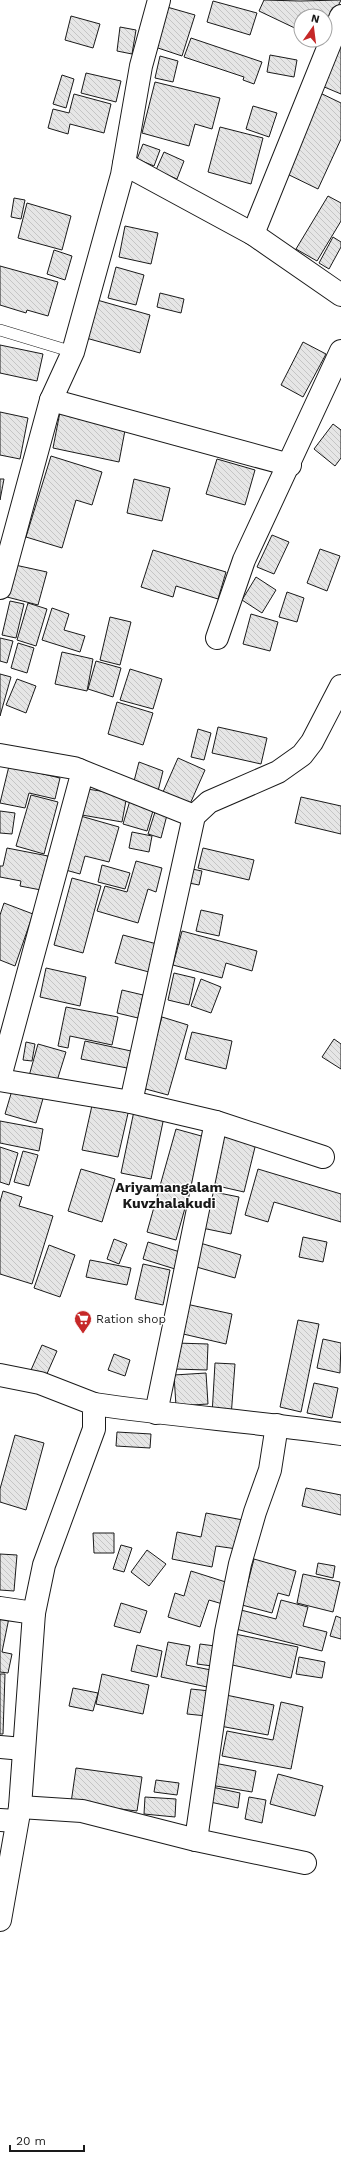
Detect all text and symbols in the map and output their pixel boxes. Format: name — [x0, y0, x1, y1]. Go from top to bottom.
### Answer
north arrow — [293, 8, 333, 48]
text: N — [310, 11, 321, 26]
district label: Ariyamangalam Kuvzhalakudi — [115, 1179, 223, 1211]
supermarket icon: Ration shop — [73, 1309, 93, 1334]
place label: Ration shop — [96, 1312, 166, 1326]
scale bar — [10, 2127, 84, 2153]
text: 20 m — [16, 2134, 46, 2148]

